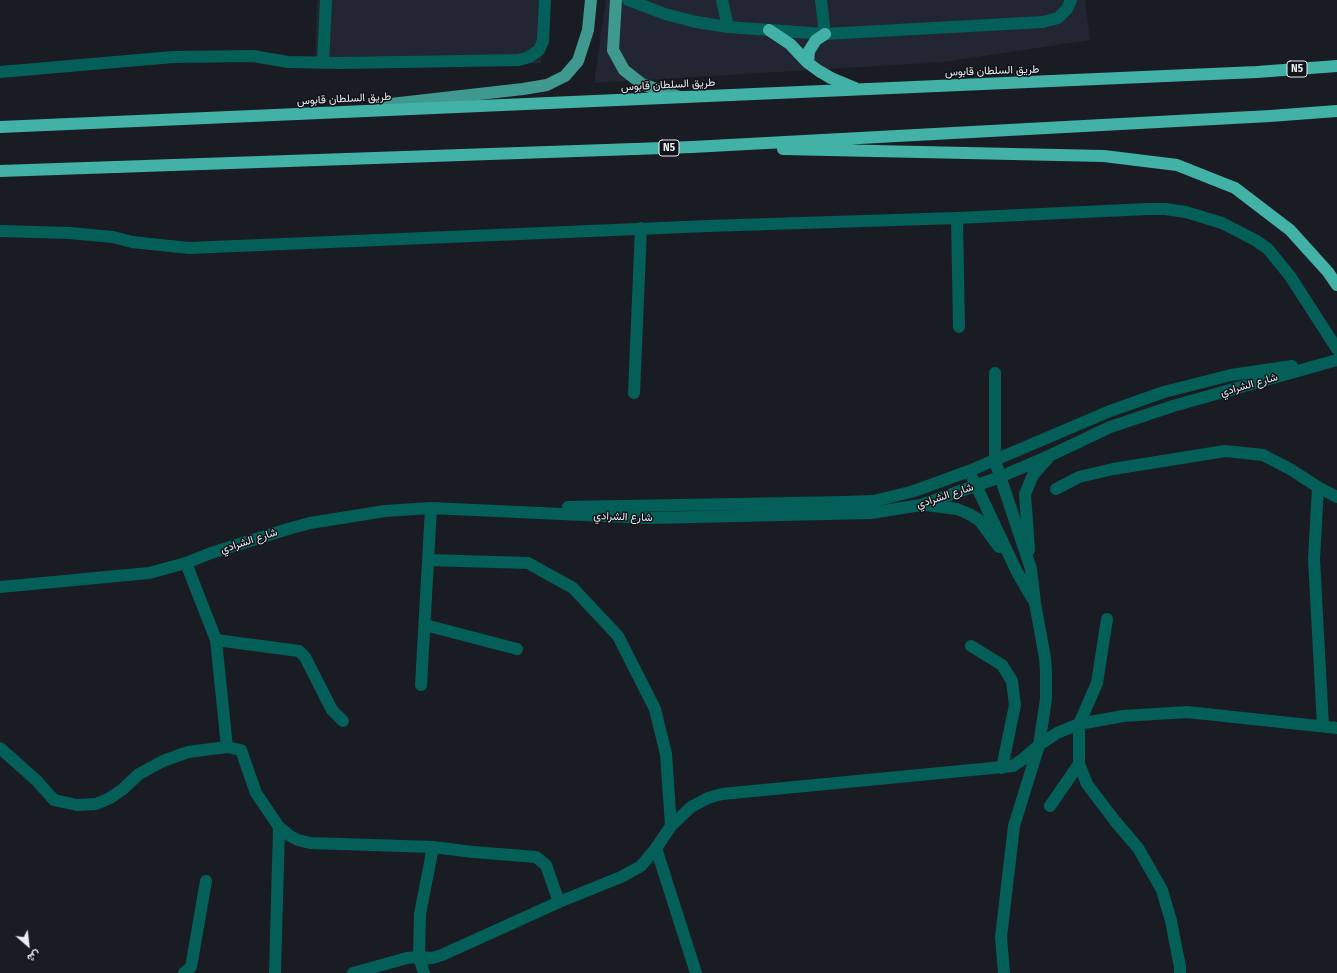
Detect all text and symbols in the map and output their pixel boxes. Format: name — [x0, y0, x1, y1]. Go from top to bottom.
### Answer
road number: N5 — [1287, 61, 1307, 77]
street label: طريق السلطان قابوس — [945, 63, 1039, 79]
street label: طريق السلطان قابوس — [620, 76, 716, 94]
street label: طريق السلطان قابوس — [296, 90, 392, 108]
road number: N5 — [659, 140, 679, 156]
street label: شارع الشرادي — [1219, 371, 1279, 399]
street label: شارع الشرادي — [915, 481, 975, 511]
street label: شارع الشرادي — [593, 509, 653, 525]
street label: شارع الشرادي — [219, 526, 279, 556]
north arrow — [8, 925, 48, 965]
text: ش — [25, 947, 43, 965]

